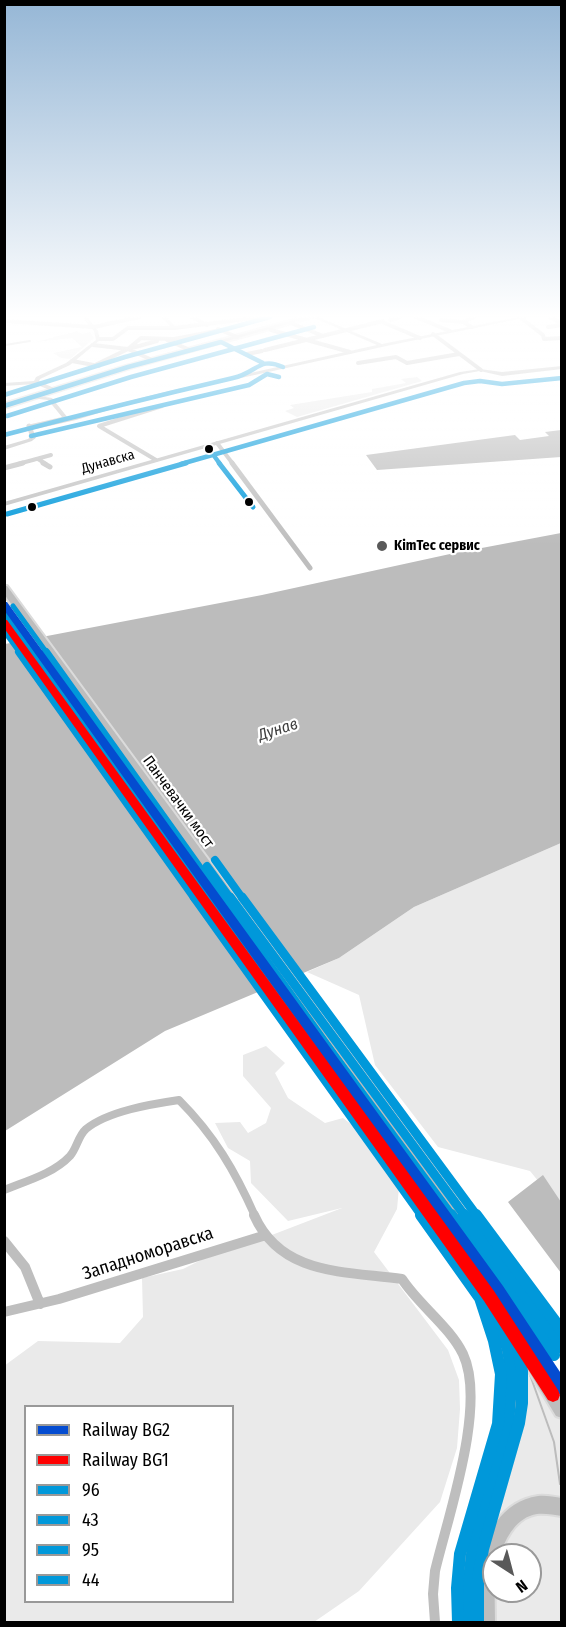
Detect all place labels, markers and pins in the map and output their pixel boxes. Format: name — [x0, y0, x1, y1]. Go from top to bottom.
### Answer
unlabelled marker — [203, 443, 215, 455]
unlabelled marker — [243, 496, 255, 508]
unlabelled marker — [26, 501, 38, 513]
place label: KimTec сервис — [394, 538, 480, 554]
marker: KimTec сервис — [375, 539, 389, 553]

